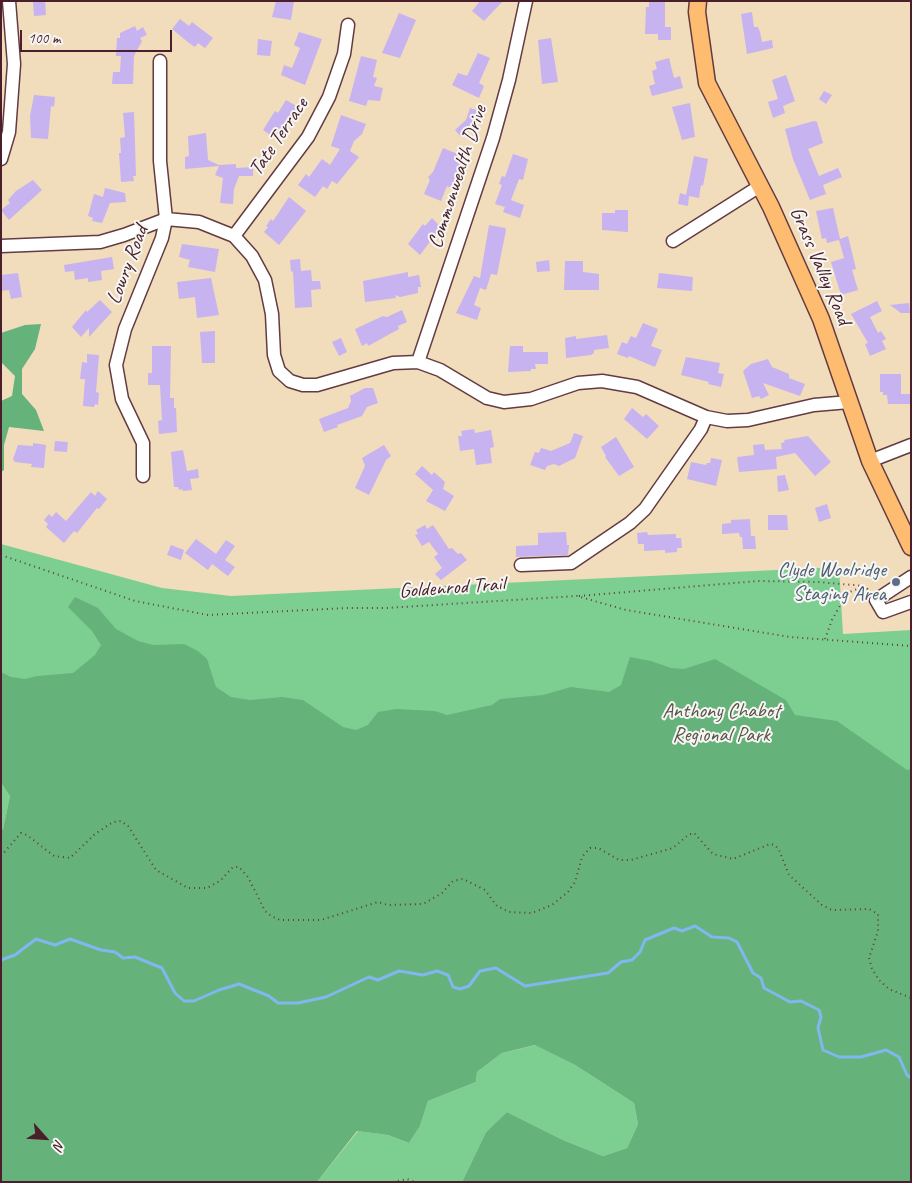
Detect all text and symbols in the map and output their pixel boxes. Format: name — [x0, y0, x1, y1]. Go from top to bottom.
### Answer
scale bar — [22, 20, 175, 52]
text: 100 m — [28, 29, 60, 48]
street label: Tate Terrace — [244, 93, 314, 181]
street label: Commonwealth Drive — [423, 102, 493, 252]
street label: Grass Valley Road — [784, 203, 856, 329]
street label: Lowry Road — [102, 222, 154, 308]
place label: Clyde Woolridge Staging Area — [778, 557, 886, 607]
street label: Goldenrod Trail — [398, 572, 506, 604]
marker: Clyde Woolridge Staging Area — [890, 576, 902, 588]
park label: Anthony Chabot Regional Park — [662, 698, 780, 748]
north arrow — [20, 1113, 70, 1163]
text: N — [49, 1137, 68, 1152]

